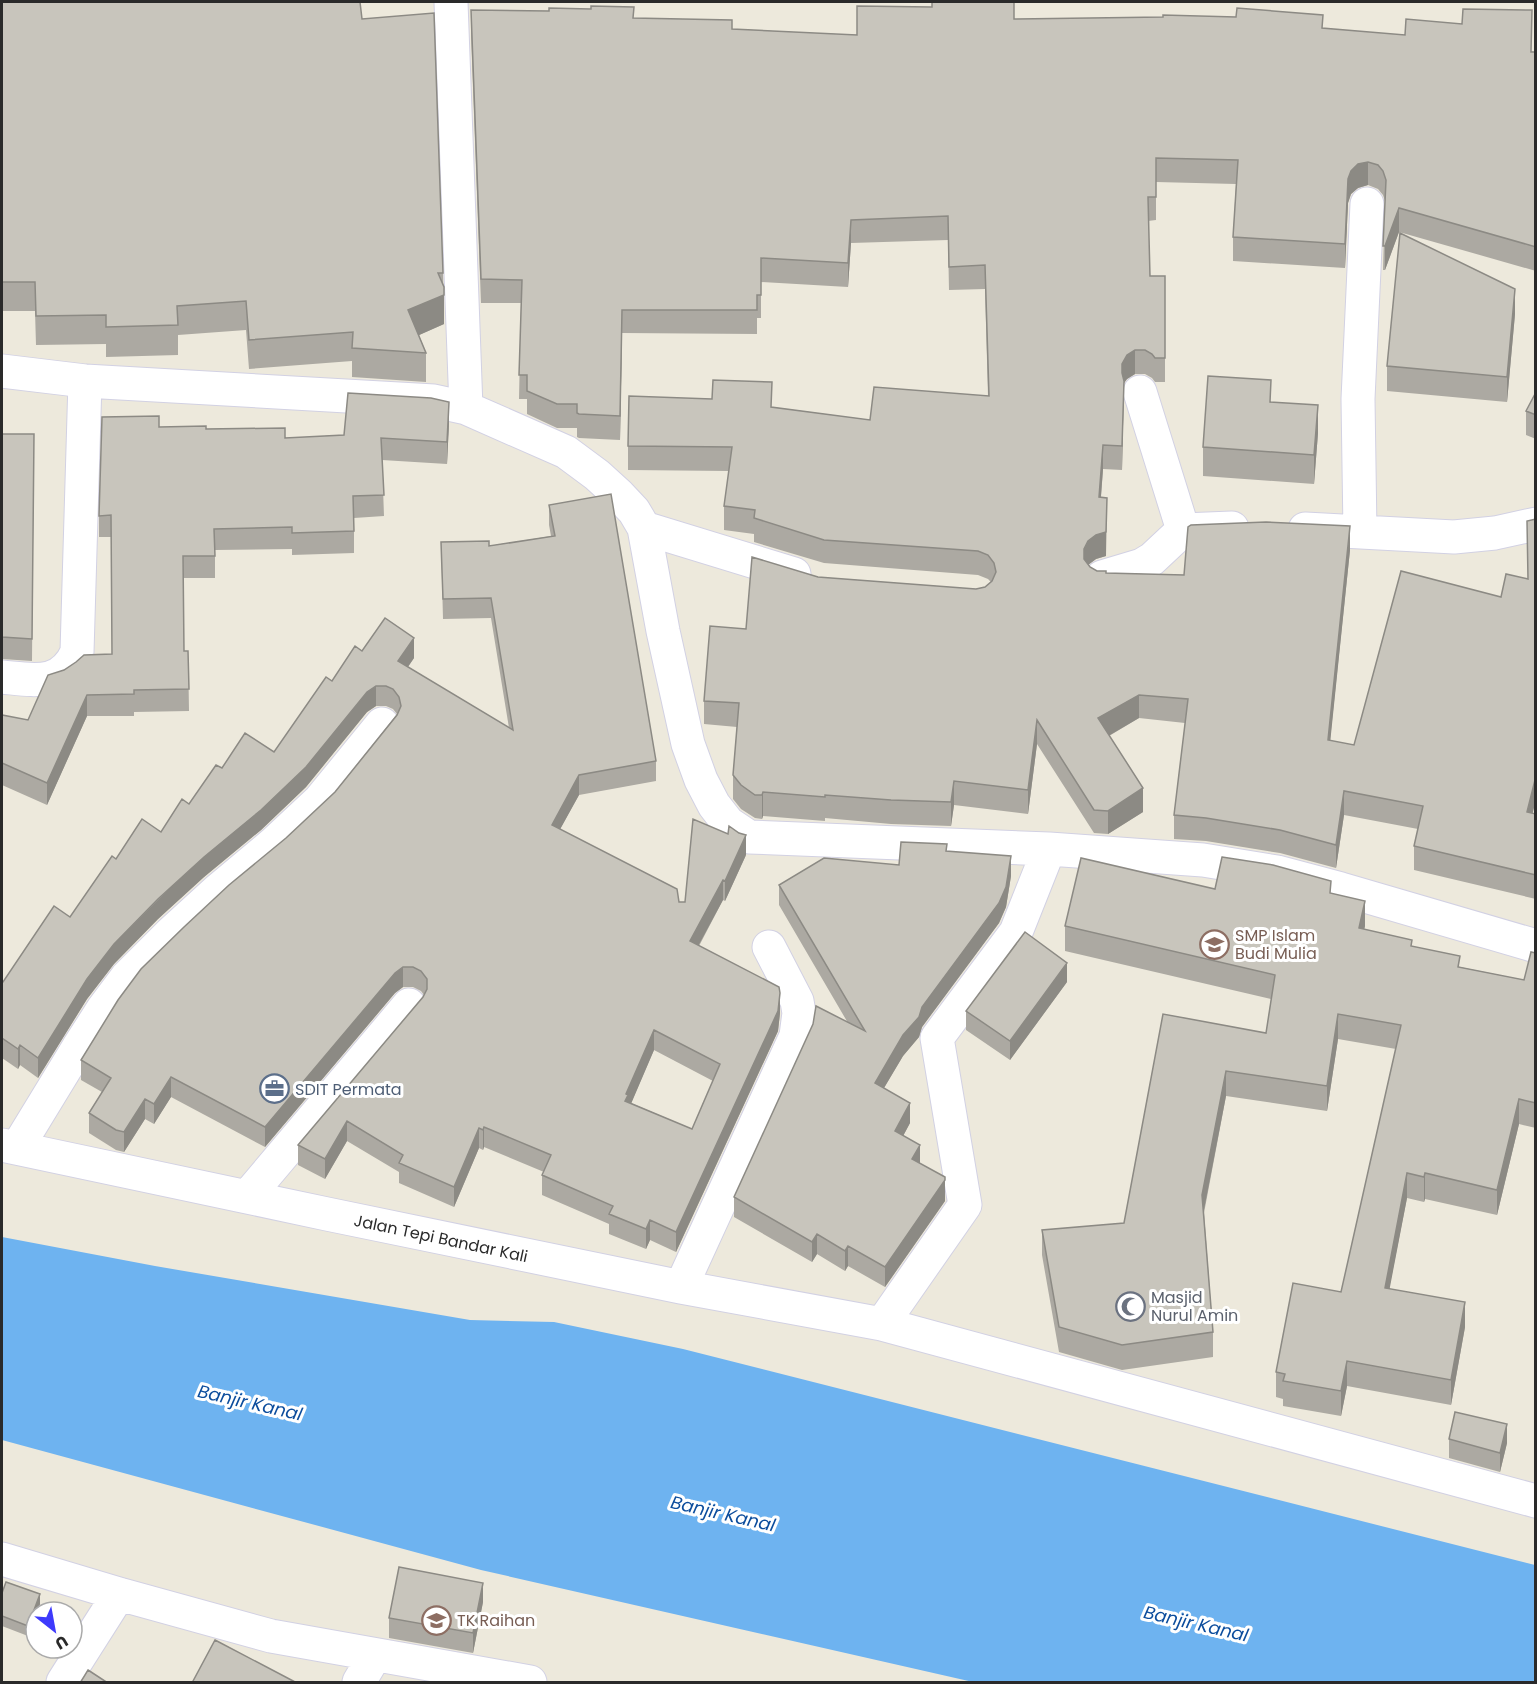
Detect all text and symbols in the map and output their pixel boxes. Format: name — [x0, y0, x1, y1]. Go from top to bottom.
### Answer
place label: SMP Islam Budi Mulia — [1235, 924, 1317, 965]
school or university icon: SMP Islam Budi Mulia — [1198, 928, 1230, 960]
office icon: SDIT Permata — [258, 1073, 290, 1105]
place label: SDIT Permata — [295, 1078, 402, 1101]
street label: Jalan Tepi Bandar Kali — [352, 1209, 530, 1268]
place label: Masjid Nurul Amin — [1151, 1286, 1238, 1327]
mosque icon: Masjid Nurul Amin — [1114, 1290, 1146, 1322]
water label: Banjir Kanal — [195, 1378, 305, 1427]
water label: Banjir Kanal — [668, 1489, 778, 1538]
water label: Banjir Kanal — [1141, 1599, 1251, 1648]
north arrow — [24, 1600, 84, 1660]
school or university icon: TK Raihan — [420, 1604, 452, 1636]
place label: TK Raihan — [457, 1609, 535, 1632]
text: U — [51, 1630, 72, 1655]

